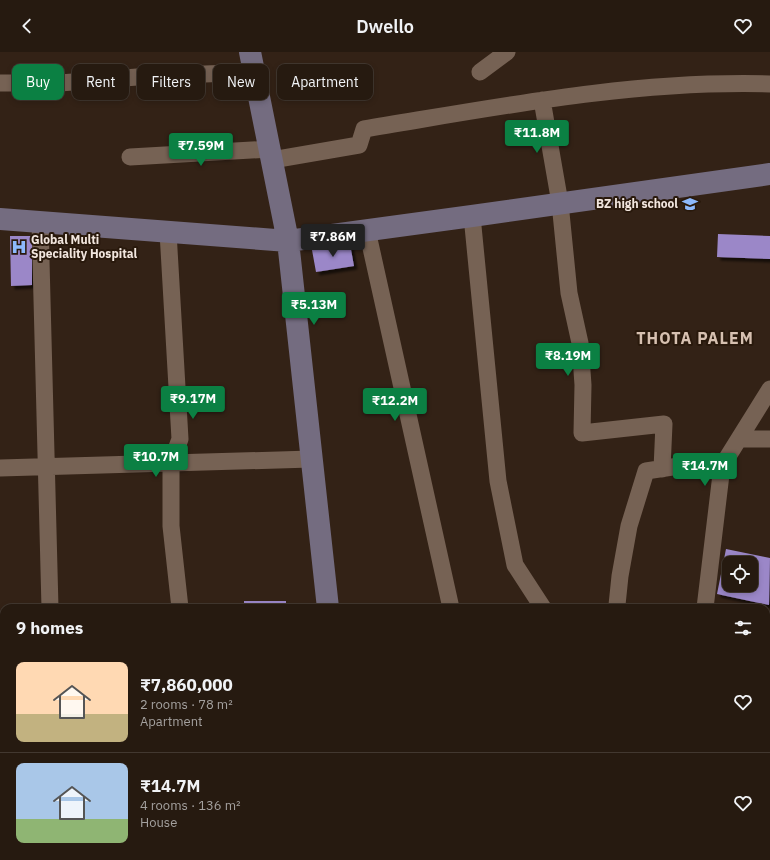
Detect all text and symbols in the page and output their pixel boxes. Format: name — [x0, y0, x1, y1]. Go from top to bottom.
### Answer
icon: back — [16, 15, 38, 37]
text: Dwello — [356, 15, 414, 38]
icon: heart — [732, 15, 754, 37]
chip: Buy — [12, 64, 64, 100]
chip: Rent — [72, 64, 129, 100]
chip: Filters — [137, 64, 205, 100]
chip: New — [213, 64, 269, 100]
chip: Apartment — [277, 64, 373, 100]
pin: ₹11.8M — [504, 120, 570, 154]
text: ₹11.8M — [514, 124, 560, 141]
pin: ₹7.59M — [168, 133, 234, 167]
text: ₹7.59M — [178, 137, 224, 154]
school or university icon: BZ high school — [681, 195, 699, 213]
place label: BZ high school — [596, 196, 678, 211]
pin: ₹7.86M — [300, 224, 366, 258]
text: ₹7.86M — [310, 228, 356, 245]
place label: Global Multi Speciality Hospital — [31, 232, 138, 261]
hospital icon: Global Multi Speciality Hospital — [10, 238, 28, 256]
pin: ₹5.13M — [281, 292, 347, 326]
text: ₹5.13M — [291, 296, 337, 313]
district label: THOTA PALEM — [636, 328, 754, 348]
pin: ₹8.19M — [535, 343, 601, 377]
text: ₹8.19M — [545, 347, 591, 364]
pin: ₹9.17M — [160, 386, 226, 420]
pin: ₹12.2M — [362, 388, 428, 422]
text: ₹9.17M — [170, 390, 216, 407]
text: ₹12.2M — [372, 392, 418, 409]
pin: ₹10.7M — [123, 444, 189, 478]
text: ₹10.7M — [133, 448, 179, 465]
pin: ₹14.7M — [672, 453, 738, 487]
text: ₹14.7M — [682, 457, 728, 474]
map controls — [722, 556, 758, 592]
button: locate — [722, 556, 758, 592]
text: 9 homes — [16, 617, 83, 639]
icon: filters — [732, 617, 754, 639]
text: ₹7,860,000 — [140, 674, 233, 696]
icon: home — [48, 678, 96, 726]
icon: heart — [732, 691, 754, 713]
text: 2 rooms · 78 m² — [140, 696, 233, 713]
text: Apartment — [140, 713, 203, 730]
text: ₹14.7M — [140, 775, 201, 797]
icon: home — [48, 779, 96, 827]
icon: heart — [732, 792, 754, 814]
text: 4 rooms · 136 m² — [140, 797, 241, 814]
text: House — [140, 814, 177, 831]

